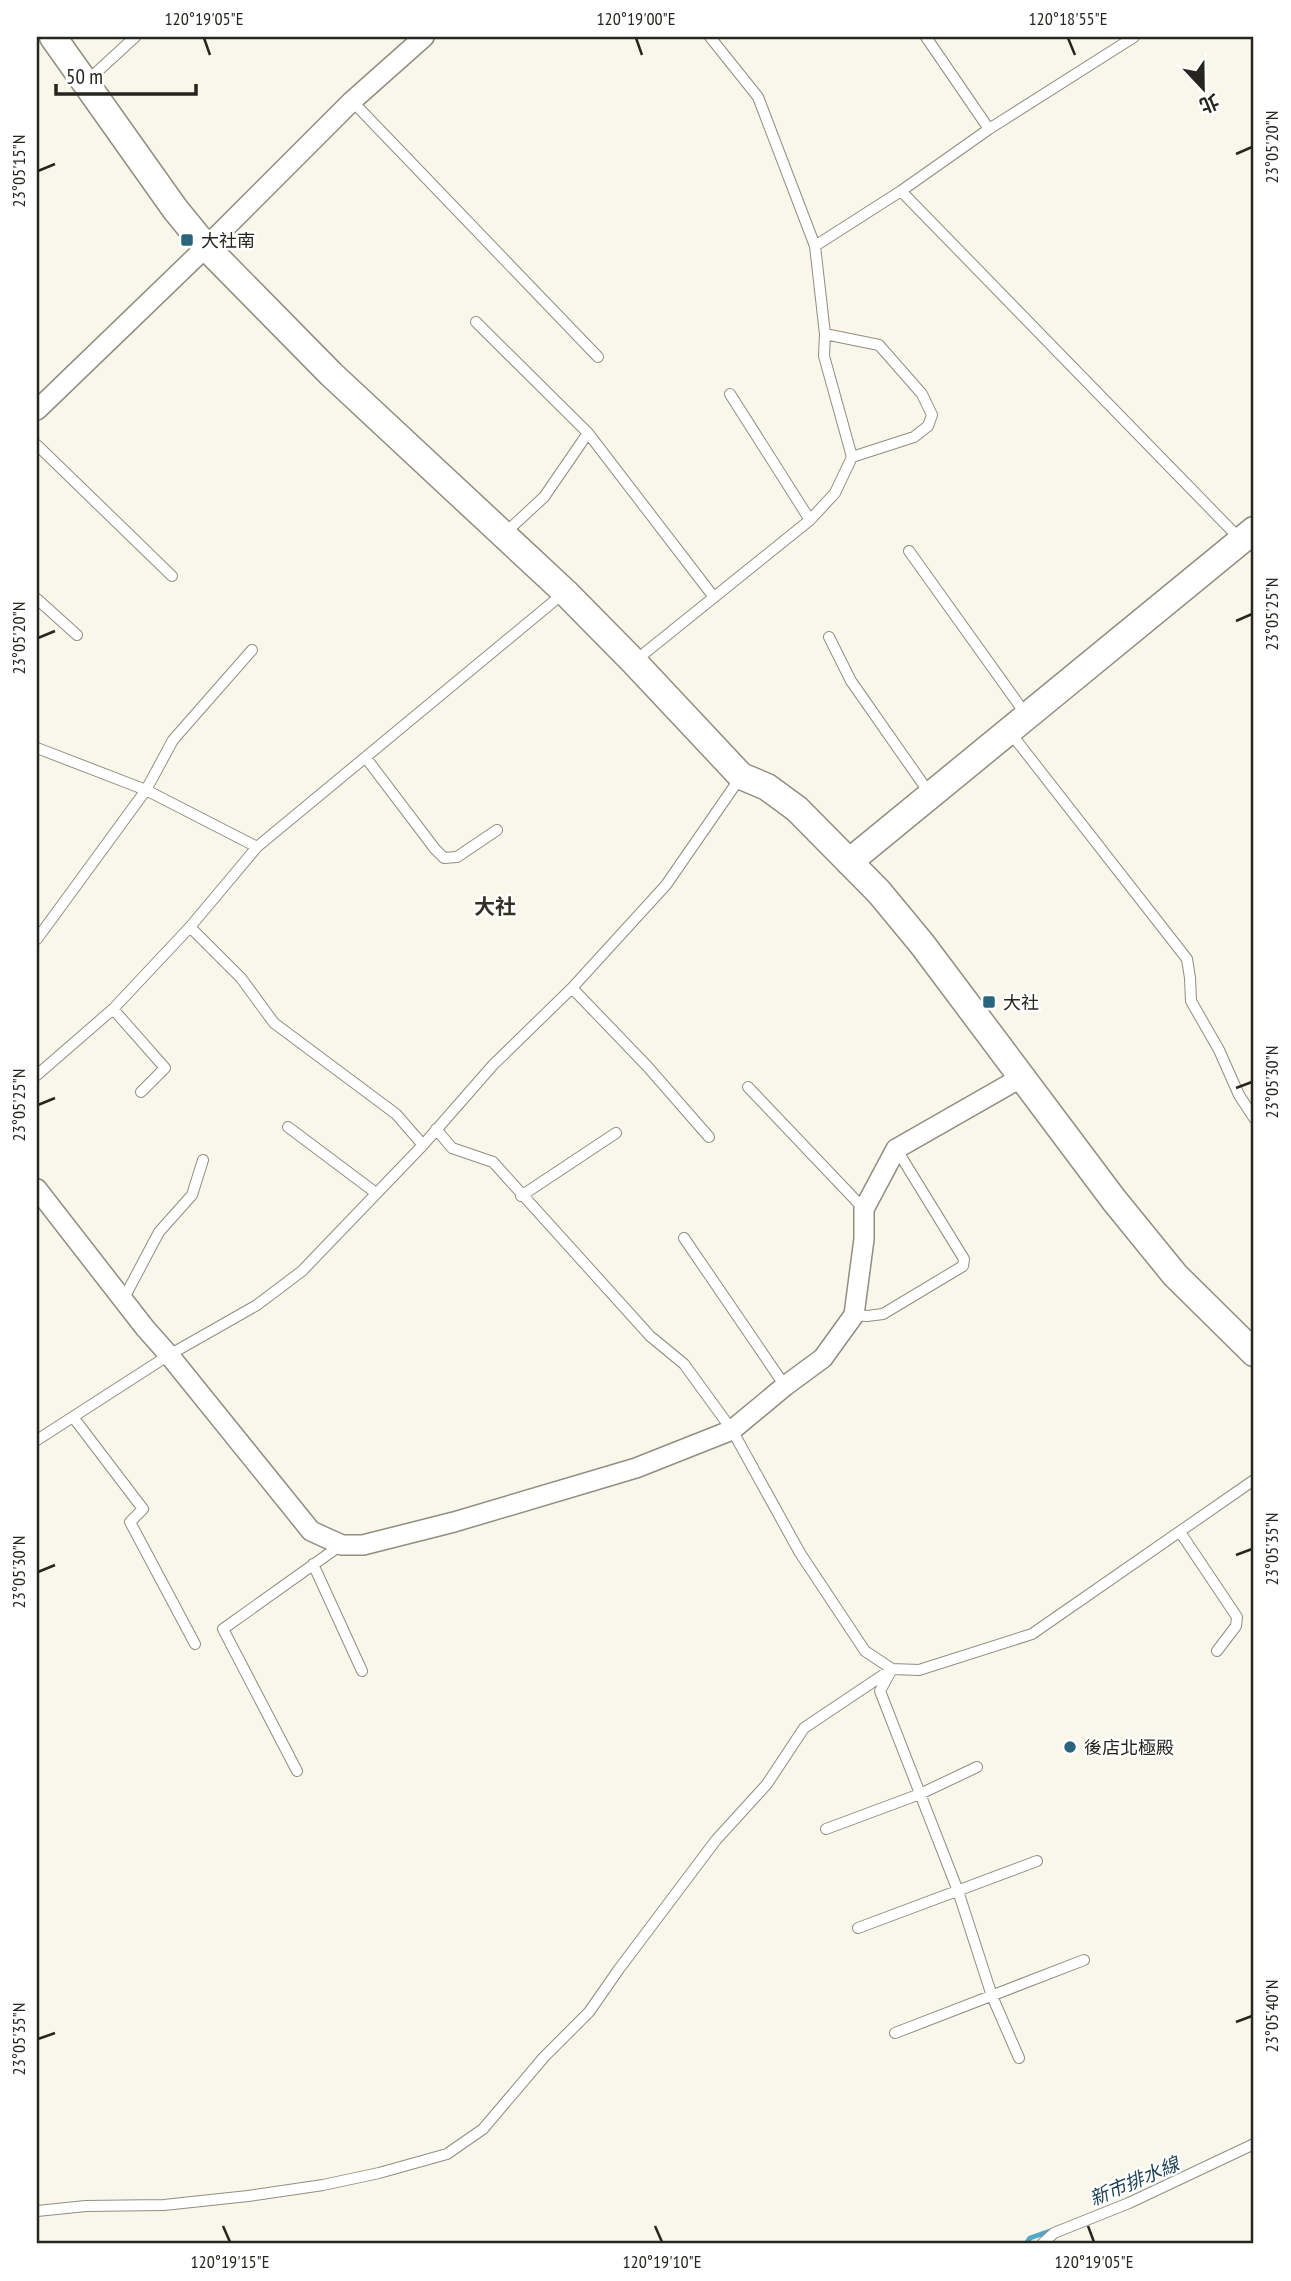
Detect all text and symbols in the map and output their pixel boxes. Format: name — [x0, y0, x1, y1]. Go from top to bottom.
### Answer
text: 120°19'05"E — [165, 7, 243, 30]
text: 120°19'00"E — [597, 7, 675, 30]
text: 120°18'55"E — [1029, 7, 1107, 30]
scale bar — [56, 52, 196, 96]
north arrow — [1168, 52, 1238, 122]
text: 50 m — [66, 63, 103, 90]
text: 北 — [1196, 89, 1223, 118]
text: 23°05'20"N — [1260, 111, 1283, 183]
text: 23°05'15"N — [7, 135, 30, 207]
place label: 大社南 — [201, 229, 255, 252]
marker: 大社南 — [179, 232, 195, 248]
text: 23°05'25"N — [1260, 578, 1283, 650]
text: 23°05'20"N — [7, 602, 30, 674]
district label: 大社 — [474, 893, 516, 920]
place label: 大社 — [1003, 991, 1039, 1014]
marker: 大社 — [981, 994, 997, 1010]
text: 23°05'30"N — [1260, 1046, 1283, 1118]
text: 23°05'25"N — [7, 1069, 30, 1141]
text: 23°05'35"N — [1260, 1513, 1283, 1585]
text: 23°05'30"N — [7, 1536, 30, 1608]
place label: 後店北極殿 — [1084, 1736, 1174, 1759]
marker: 後店北極殿 — [1062, 1739, 1078, 1755]
text: 23°05'40"N — [1260, 1980, 1283, 2052]
text: 23°05'35"N — [7, 2003, 30, 2075]
water label: 新市排水線 — [1086, 2151, 1184, 2211]
text: 120°19'15"E — [191, 2250, 269, 2273]
text: 120°19'10"E — [623, 2250, 701, 2273]
text: 120°19'05"E — [1055, 2250, 1133, 2273]

